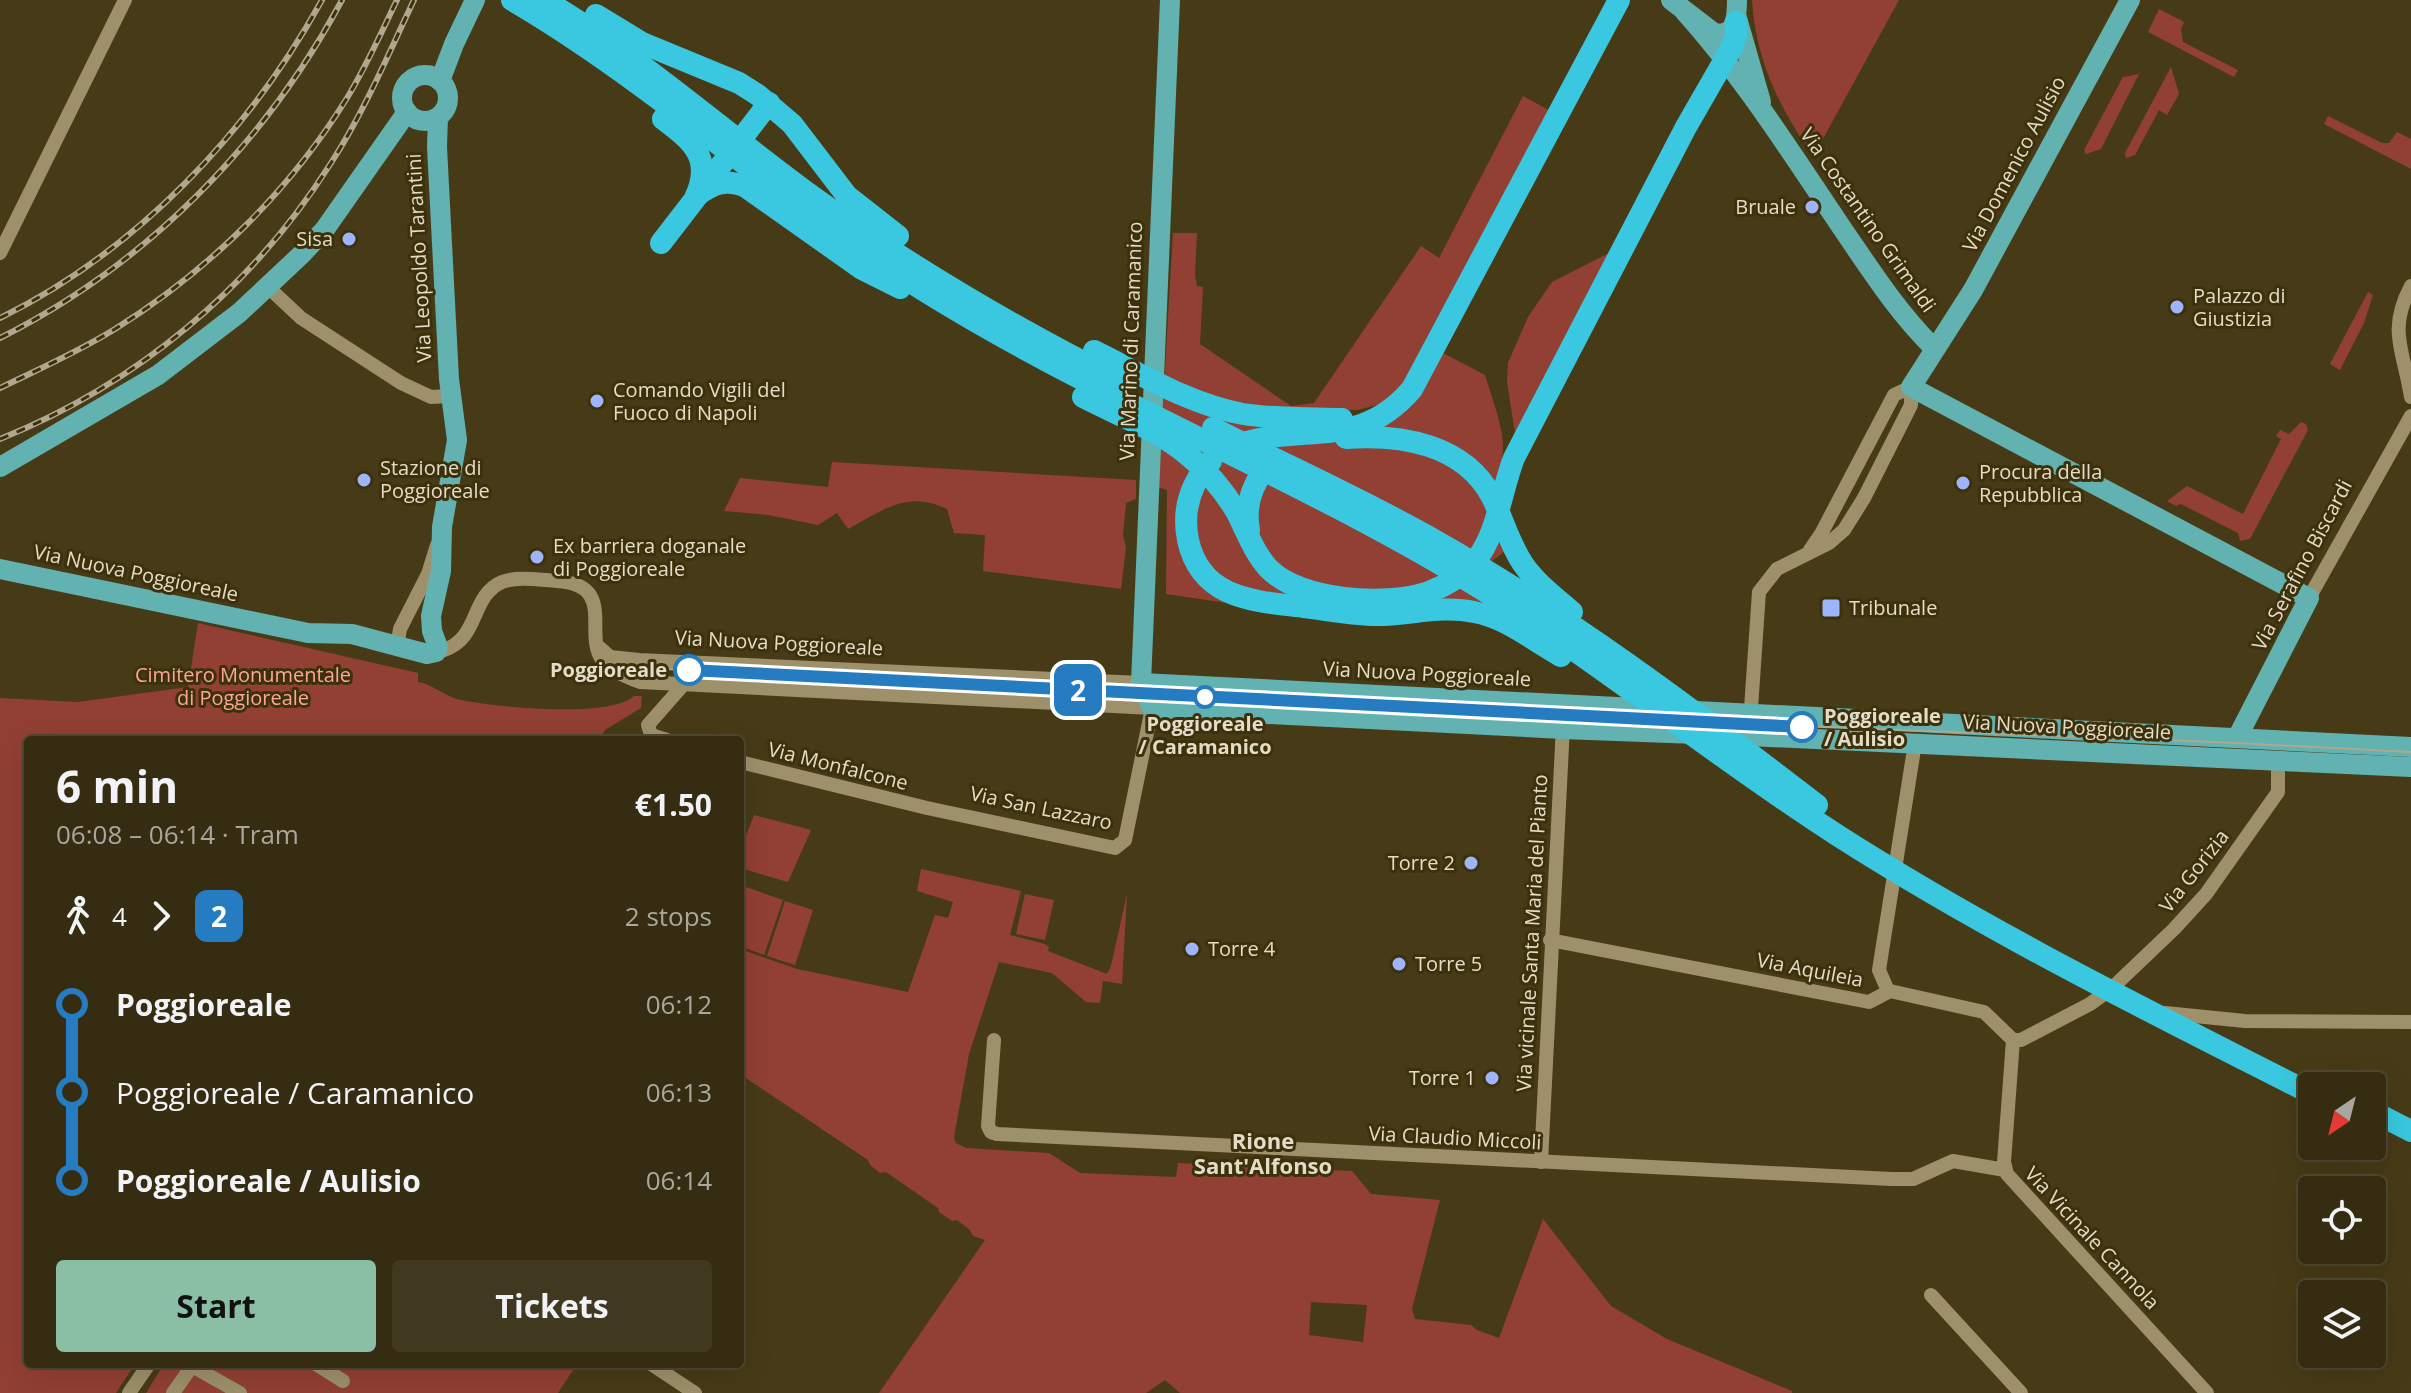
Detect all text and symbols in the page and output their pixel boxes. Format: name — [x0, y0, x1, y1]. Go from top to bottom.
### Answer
street label: Via Domenico Aulisio — [1956, 71, 2071, 256]
street label: Via Costantino Grimaldi — [1794, 122, 1942, 317]
street label: Via Leopoldo Tarantini — [400, 153, 437, 363]
place label: Bruale — [1735, 193, 1796, 220]
marker: Bruale — [1803, 198, 1821, 216]
street label: Via Marino di Caramanico — [1113, 221, 1148, 461]
place label: Sisa — [296, 225, 333, 252]
marker: Sisa — [340, 230, 358, 248]
place label: Palazzo di Giustizia — [2193, 282, 2286, 332]
marker: Palazzo di Giustizia — [2168, 298, 2186, 316]
place label: Comando Vigili del Fuoco di Napoli — [613, 376, 786, 426]
marker: Comando Vigili del Fuoco di Napoli — [588, 392, 606, 410]
place label: Stazione di Poggioreale — [380, 454, 490, 504]
place label: Procura della Repubblica — [1979, 458, 2102, 508]
marker: Stazione di Poggioreale — [355, 471, 373, 489]
marker: Procura della Repubblica — [1954, 474, 1972, 492]
street label: Via Serafino Biscardi — [2245, 475, 2358, 655]
place label: Ex barriera doganale di Poggioreale — [553, 532, 746, 582]
street label: Via Nuova Poggioreale — [31, 538, 241, 607]
marker: Ex barriera doganale di Poggioreale — [528, 548, 546, 566]
place label: Tribunale — [1849, 594, 1937, 621]
marker: Tribunale — [1820, 597, 1842, 619]
street label: Via Nuova Poggioreale — [674, 624, 884, 661]
marker: Poggioreale — [674, 655, 704, 685]
street label: Via Nuova Poggioreale — [1322, 655, 1532, 692]
place label: Poggioreale — [550, 656, 667, 683]
park label: Cimitero Monumentale di Poggioreale — [135, 661, 351, 711]
line badge: 2 — [1052, 664, 1104, 716]
text: 2 — [1070, 671, 1086, 709]
marker: Poggioreale / Caramanico — [1194, 686, 1216, 708]
place label: Poggioreale / Aulisio — [1824, 702, 1941, 752]
street label: Via Nuova Poggioreale — [1962, 708, 2172, 745]
place label: Poggioreale / Caramanico — [1138, 710, 1272, 760]
marker: Poggioreale / Aulisio — [1787, 712, 1817, 742]
street label: Via Monfalcone — [765, 735, 911, 796]
text: 6 min — [56, 756, 178, 816]
street label: Via vicinale Santa Maria del Pianto — [1510, 774, 1553, 1092]
street label: Via San Lazzaro — [968, 779, 1115, 836]
text: €1.50 — [635, 784, 712, 825]
text: 06:08 – 06:14 · Tram — [56, 816, 299, 852]
street label: Via Gorizia — [2153, 824, 2235, 918]
place label: Torre 2 — [1388, 849, 1455, 876]
marker: Torre 2 — [1462, 854, 1480, 872]
icon: walk — [56, 894, 100, 938]
icon: forward — [139, 894, 183, 938]
text: 2 — [211, 897, 227, 935]
text: 4 — [112, 898, 127, 934]
text: 2 stops — [625, 898, 712, 934]
place label: Torre 4 — [1208, 935, 1276, 962]
marker: Torre 4 — [1183, 940, 1201, 958]
street label: Via Aquileia — [1755, 946, 1866, 993]
place label: Torre 5 — [1415, 950, 1482, 977]
marker: Torre 5 — [1390, 955, 1408, 973]
text: Poggioreale — [116, 984, 291, 1025]
text: 06:12 — [646, 986, 712, 1022]
place label: Torre 1 — [1409, 1064, 1476, 1091]
marker: Torre 1 — [1483, 1069, 1501, 1087]
text: Poggioreale / Caramanico — [116, 1072, 474, 1113]
north arrow — [2298, 1072, 2386, 1160]
map controls — [2298, 1072, 2386, 1368]
text: 06:13 — [646, 1074, 712, 1110]
street label: Via Claudio Miccoli — [1368, 1119, 1542, 1156]
district label: Rione Sant'Alfonso — [1194, 1125, 1332, 1180]
text: Poggioreale / Aulisio — [116, 1160, 421, 1201]
street label: Via Vicinale Cannola — [2019, 1160, 2166, 1315]
text: 06:14 — [646, 1162, 712, 1198]
button: locate — [2298, 1176, 2386, 1264]
button: Start — [56, 1260, 376, 1352]
button: Tickets — [392, 1260, 712, 1352]
button: layers — [2298, 1280, 2386, 1368]

